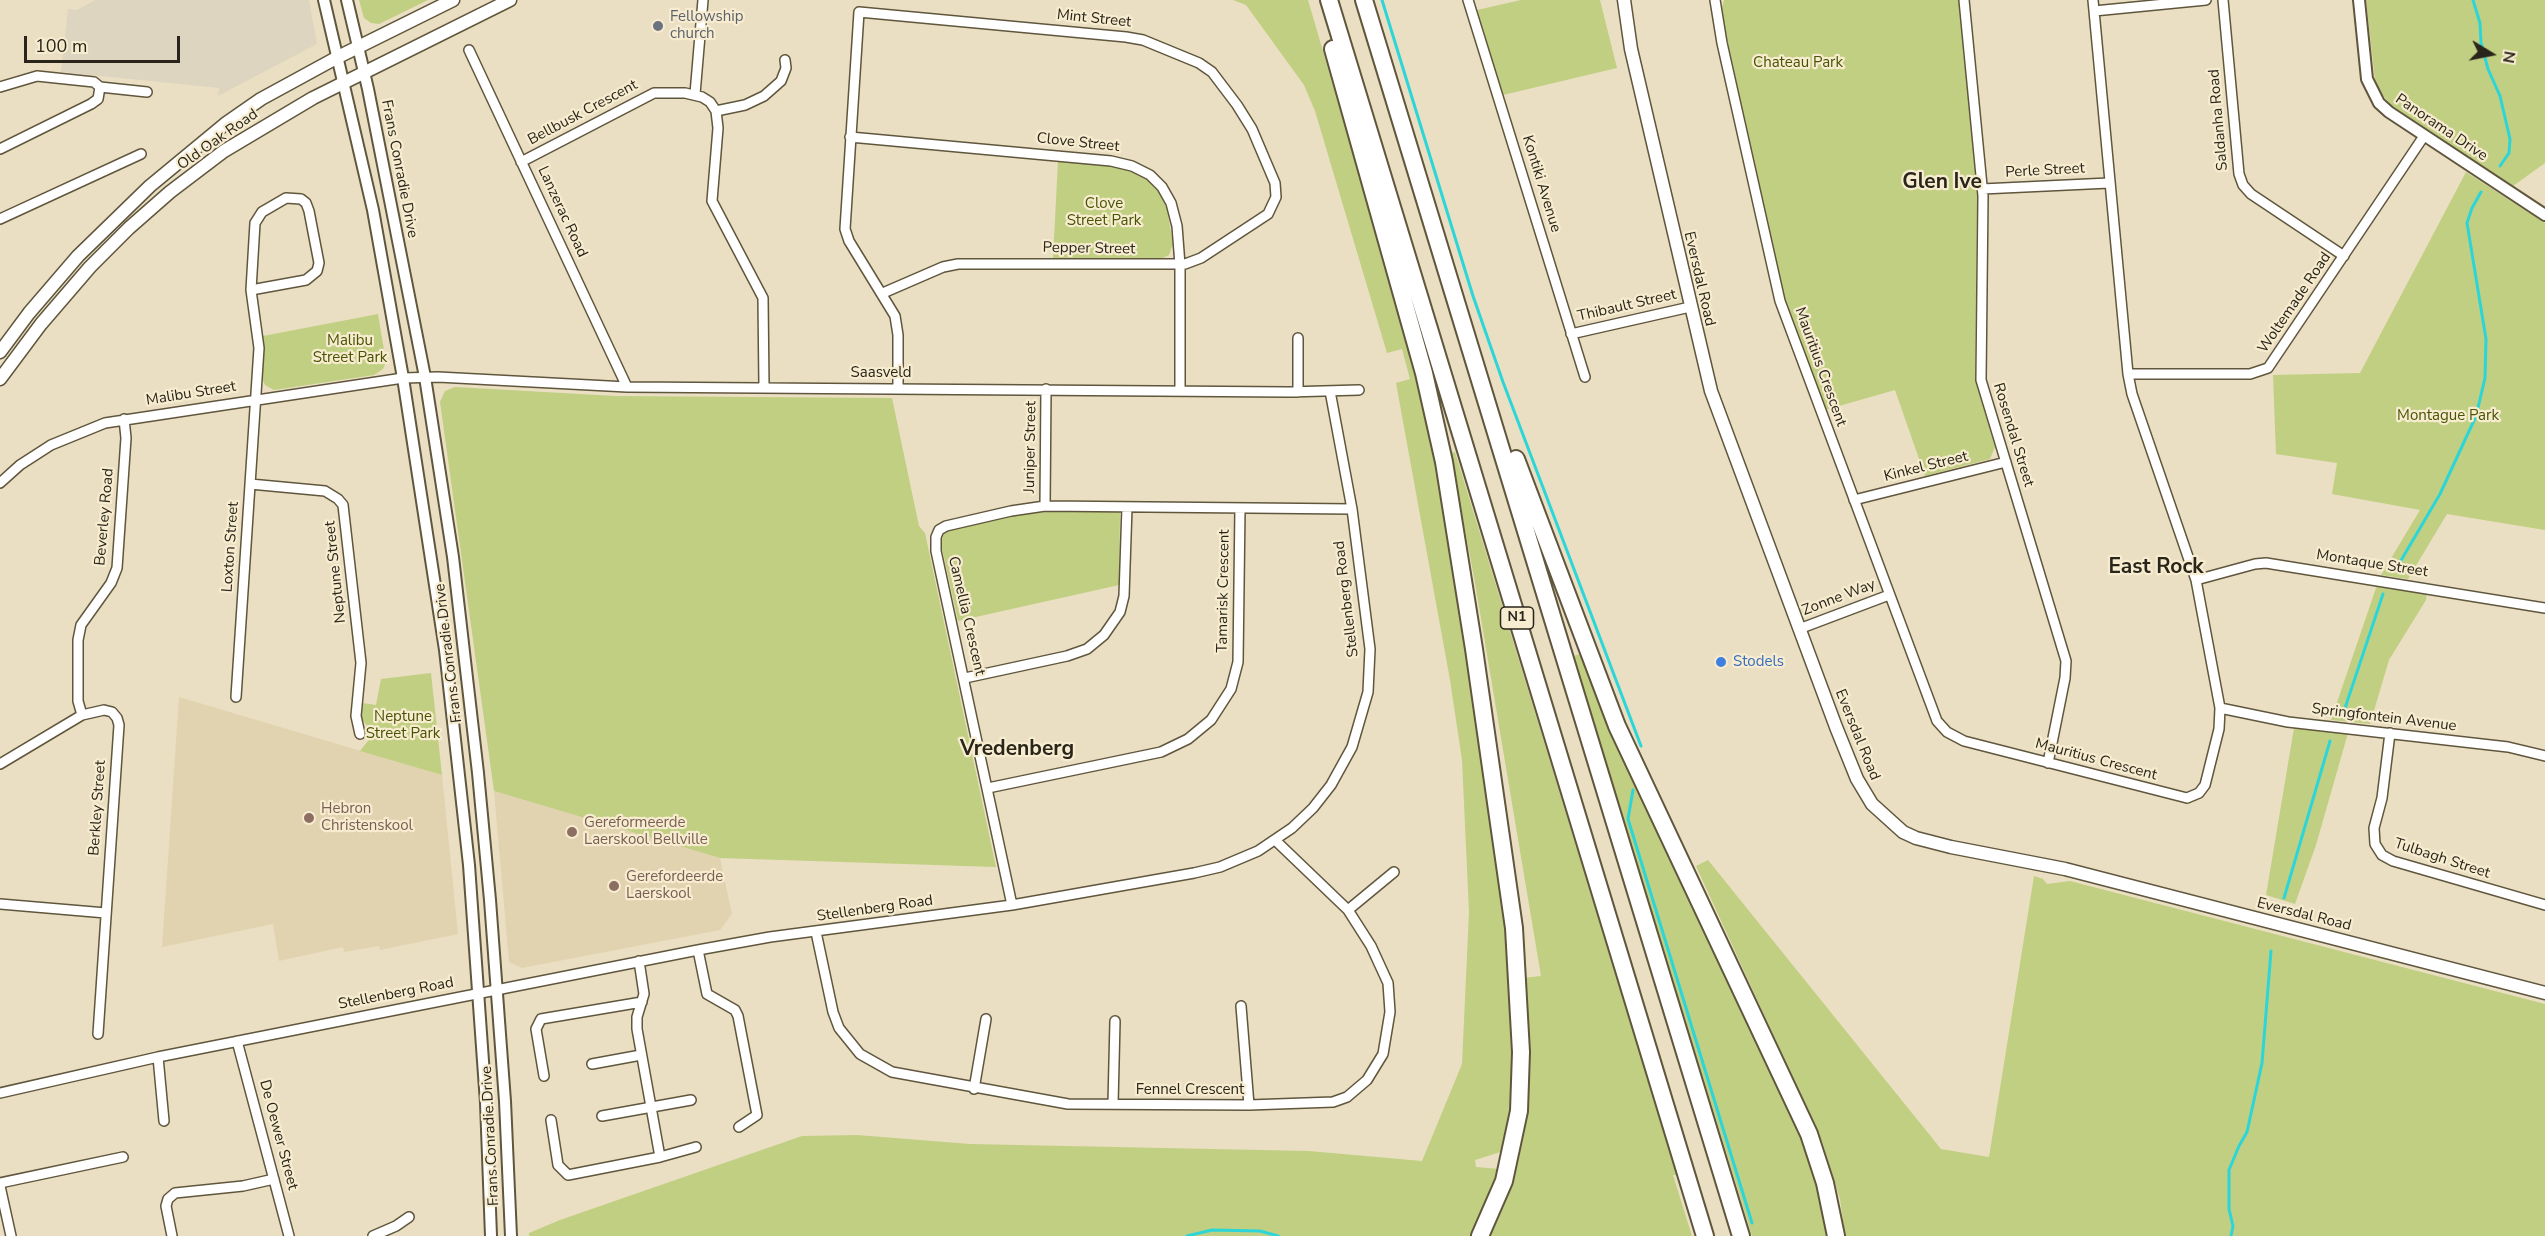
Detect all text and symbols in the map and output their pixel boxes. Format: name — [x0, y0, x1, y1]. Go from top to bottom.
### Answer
street label: Mint Street — [1056, 6, 1132, 32]
place label: Fellowship church — [670, 8, 743, 43]
marker: Fellowship church — [651, 19, 665, 33]
scale bar — [27, 24, 183, 62]
north arrow — [2461, 24, 2521, 84]
text: 100 m — [35, 34, 87, 58]
text: N — [2497, 49, 2521, 65]
park label: Chateau Park — [1753, 54, 1843, 72]
street label: Saldanha Road — [2206, 68, 2232, 172]
street label: Bellbusk Crescent — [525, 76, 641, 150]
street label: Panorama Drive — [2391, 91, 2491, 165]
street label: Frans Conradie Drive — [377, 98, 421, 240]
street label: Old Oak Road — [174, 106, 262, 174]
street label: Clove Street — [1036, 130, 1120, 156]
street label: Kontiki Avenue — [1518, 133, 1564, 235]
street label: Perle Street — [2005, 160, 2085, 182]
street label: Lanzerac Road — [533, 164, 591, 260]
district label: Glen Ive — [1902, 170, 1982, 196]
park label: Clove Street Park — [1067, 195, 1141, 230]
street label: Eversdal Road — [1679, 230, 1719, 328]
street label: Pepper Street — [1042, 239, 1136, 259]
street label: Woltemade Road — [2255, 249, 2335, 357]
street label: Thibault Street — [1576, 286, 1678, 326]
street label: Mauritius Crescent — [1790, 305, 1850, 429]
park label: Malibu Street Park — [313, 332, 387, 367]
street label: Saasveld — [851, 364, 911, 382]
street label: Malibu Street — [145, 378, 237, 410]
street label: Rosendal Street — [1989, 381, 2037, 489]
street label: Juniper Street — [1021, 401, 1041, 493]
park label: Montague Park — [2397, 407, 2499, 425]
street label: Kinkel Street — [1882, 448, 1970, 486]
street label: Beverley Road — [92, 468, 118, 566]
street label: Loxton Street — [219, 501, 243, 593]
street label: Neptune Street — [322, 520, 350, 624]
street label: Tamarisk Crescent — [1214, 529, 1234, 653]
street label: Stellenberg Road — [1331, 540, 1363, 658]
street label: Montaque Street — [2315, 546, 2429, 582]
street label: Camellia Crescent — [944, 555, 988, 677]
district label: East Rock — [2108, 555, 2204, 581]
street label: Zonne Way — [1800, 576, 1878, 620]
street label: Frans Conradie Drive — [432, 582, 466, 724]
road number: N1 — [1500, 607, 1534, 629]
place label: Stodels — [1733, 653, 1784, 671]
marker: Stodels — [1714, 655, 1728, 669]
street label: Eversdal Road — [1831, 687, 1883, 783]
street label: Springfontein Avenue — [2311, 700, 2457, 736]
park label: Neptune Street Park — [366, 708, 440, 743]
street label: Mauritius Crescent — [2033, 735, 2159, 785]
district label: Vredenberg — [960, 737, 1074, 763]
street label: Berkley Street — [86, 760, 110, 856]
place label: Hebron Christenskool — [321, 800, 413, 835]
marker: Hebron Christenskool — [302, 811, 316, 825]
place label: Gereformeerde Laerskool Bellville — [584, 814, 708, 849]
marker: Gereformeerde Laerskool Bellville — [565, 825, 579, 839]
street label: Tulbagh Street — [2392, 835, 2492, 883]
place label: Gerefordeerde Laerskool — [626, 868, 723, 903]
marker: Gerefordeerde Laerskool — [607, 879, 621, 893]
street label: Stellenberg Road — [816, 892, 934, 926]
street label: Eversdal Road — [2255, 895, 2353, 935]
street label: Stellenberg Road — [337, 974, 455, 1014]
street label: Frans Conradie Drive — [478, 1066, 504, 1206]
street label: De Oewer Street — [255, 1078, 301, 1192]
street label: Fennel Crescent — [1136, 1081, 1244, 1099]

